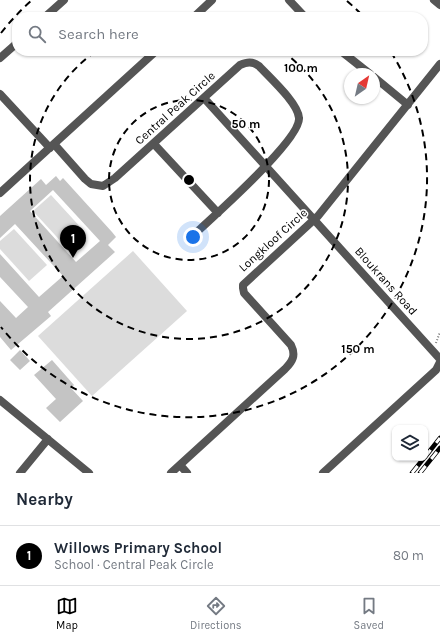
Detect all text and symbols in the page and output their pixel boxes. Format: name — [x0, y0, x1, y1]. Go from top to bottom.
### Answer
search box — [12, 12, 428, 56]
icon: search — [26, 23, 48, 45]
text: Search here — [58, 25, 139, 43]
text: 100 m — [284, 61, 318, 75]
north arrow — [344, 68, 380, 104]
street label: Central Peak Circle — [132, 69, 218, 147]
text: 50 m — [232, 117, 261, 131]
centre of rings — [182, 173, 196, 187]
street label: Longkloof Circle — [236, 206, 310, 274]
pin: 1 — [60, 225, 86, 258]
your location — [183, 227, 203, 247]
street label: Bloukrans Road — [352, 244, 420, 318]
text: 150 m — [341, 342, 375, 356]
map controls — [392, 425, 428, 461]
button: layers — [392, 425, 428, 461]
text: Nearby — [16, 489, 73, 509]
text: Willows Primary School — [54, 539, 222, 557]
text: 1 — [27, 548, 31, 563]
text: 80 m — [393, 548, 424, 563]
text: School · Central Peak Circle — [54, 557, 214, 572]
tab: Map — [56, 595, 78, 632]
tab: Directions — [190, 595, 242, 632]
tab: Saved — [354, 595, 384, 632]

